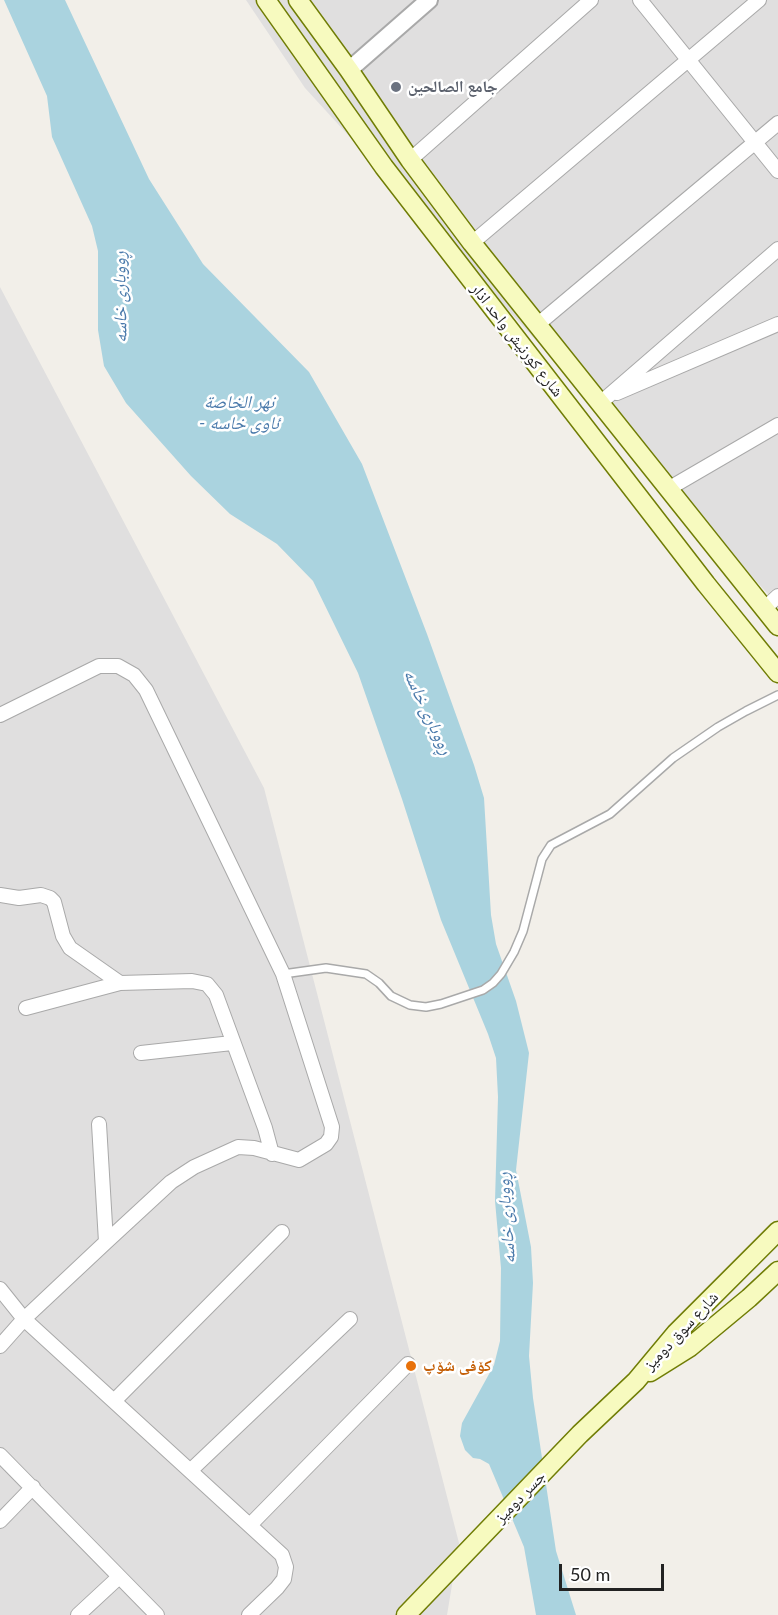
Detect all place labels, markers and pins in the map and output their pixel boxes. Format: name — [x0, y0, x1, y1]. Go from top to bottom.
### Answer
place label: جامع الصالحين — [408, 77, 498, 97]
marker: جامع الصالحين — [389, 80, 403, 94]
place label: کۆفی شۆپ — [423, 1356, 492, 1376]
marker: کۆفی شۆپ — [404, 1359, 418, 1373]

